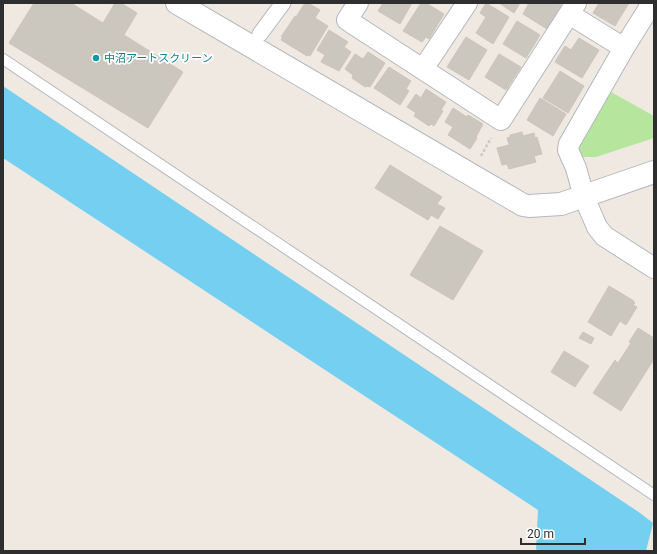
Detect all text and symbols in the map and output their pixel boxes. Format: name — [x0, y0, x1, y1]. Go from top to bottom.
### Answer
place label: 中沼アートスクリーン — [104, 52, 213, 65]
marker: 中沼アートスクリーン — [91, 53, 101, 63]
scale bar — [521, 520, 585, 546]
text: 20 m — [527, 527, 554, 541]

